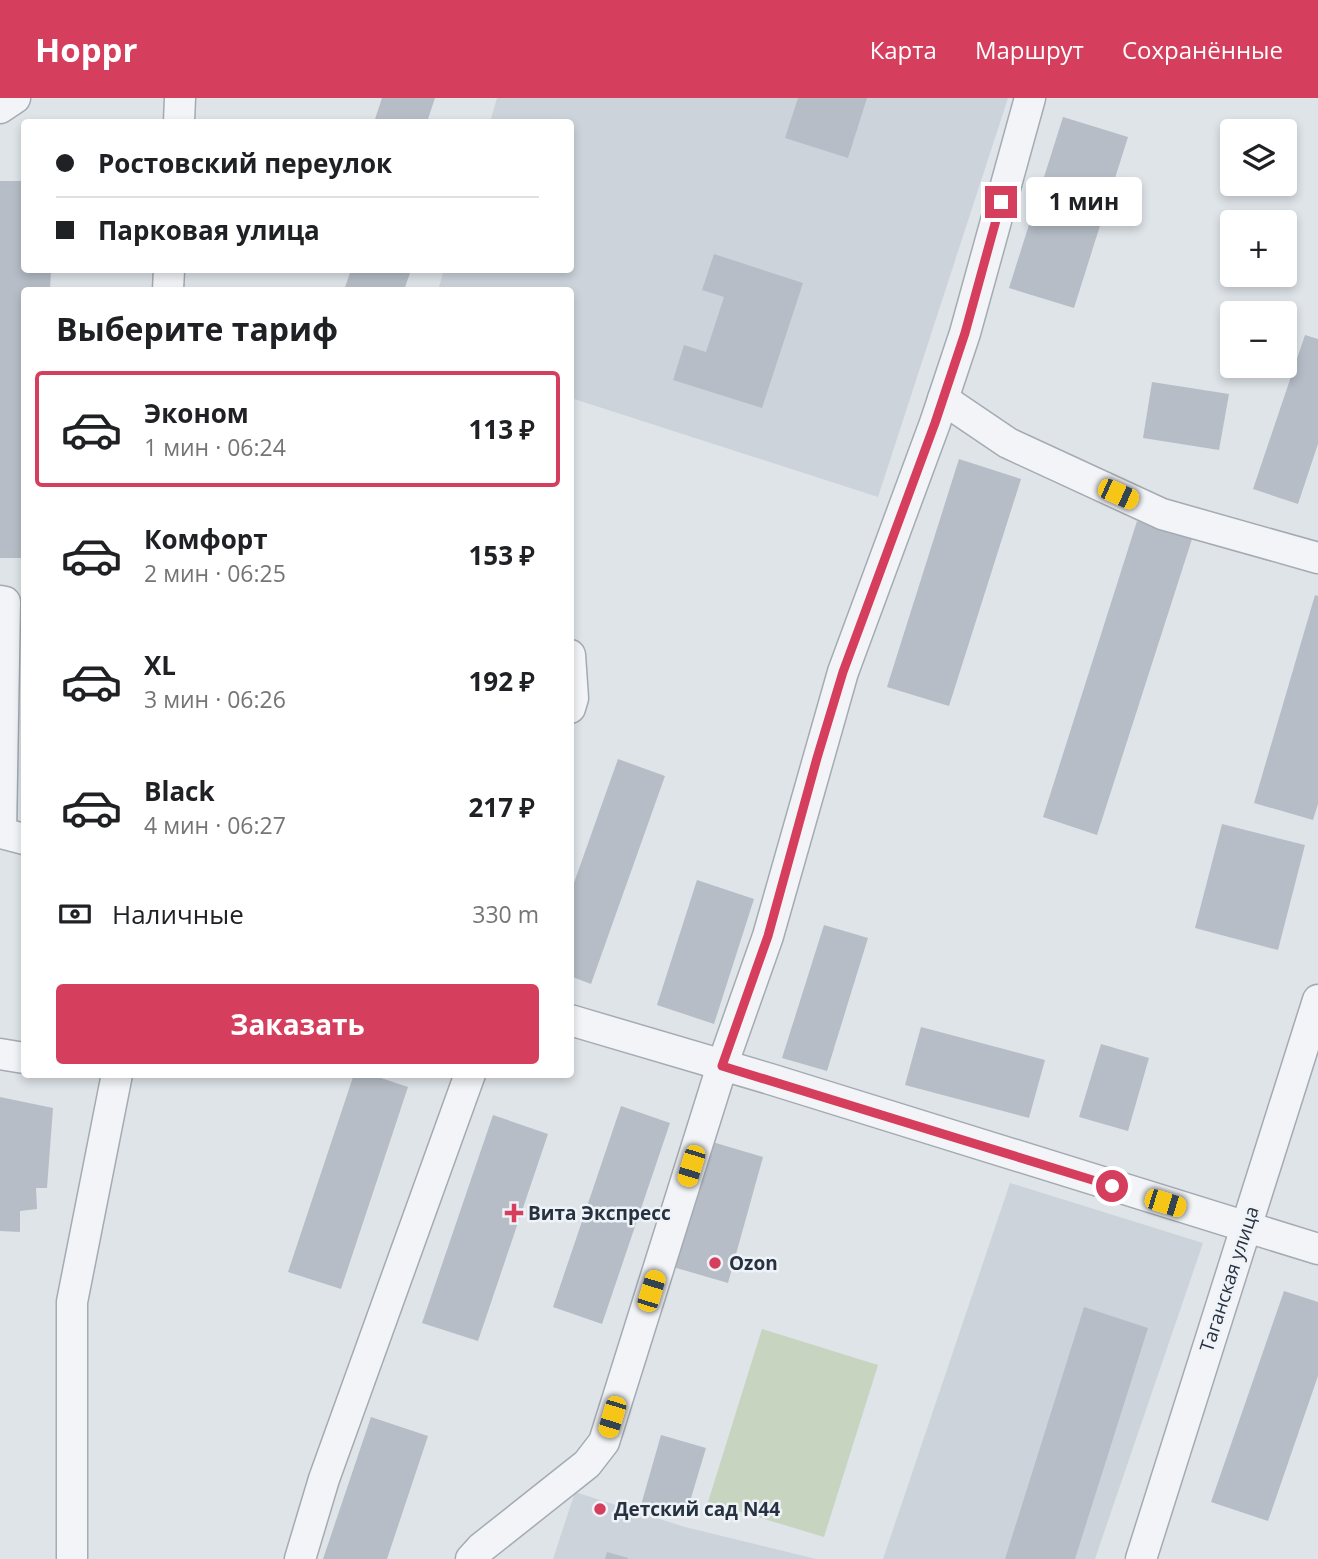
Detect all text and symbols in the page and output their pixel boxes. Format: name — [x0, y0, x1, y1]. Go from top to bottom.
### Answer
text: Hoppr — [35, 27, 137, 72]
text: Карта — [870, 33, 937, 66]
text: Маршрут — [975, 33, 1084, 66]
text: Сохранённые — [1122, 33, 1283, 66]
map controls — [1220, 119, 1297, 378]
button: layers — [1220, 119, 1297, 196]
text: Ростовский переулок — [98, 145, 392, 181]
callout: 1 мин — [1026, 178, 1141, 226]
text: 1 мин — [1049, 185, 1119, 217]
route end — [985, 186, 1017, 218]
button: + — [1220, 210, 1297, 287]
text: Парковая улица — [98, 212, 320, 248]
button: − — [1220, 301, 1297, 378]
text: Выберите тариф — [56, 307, 338, 350]
text: Эконом — [144, 395, 249, 431]
icon: car — [60, 398, 123, 461]
text: 113 ₽ — [469, 411, 535, 447]
text: 1 мин · 06:24 — [144, 431, 286, 463]
car — [1095, 476, 1142, 512]
text: Комфорт — [144, 521, 268, 557]
icon: car — [60, 524, 123, 587]
text: 153 ₽ — [469, 537, 535, 573]
text: 2 мин · 06:25 — [144, 557, 286, 589]
text: XL — [144, 647, 176, 683]
icon: car — [60, 650, 123, 713]
text: 192 ₽ — [469, 663, 535, 699]
text: 3 мин · 06:26 — [144, 683, 286, 715]
text: Black — [144, 773, 215, 809]
icon: car — [60, 776, 123, 839]
text: 217 ₽ — [469, 789, 535, 825]
text: 4 мин · 06:27 — [144, 809, 286, 841]
icon: cash — [56, 895, 94, 933]
text: Наличные — [112, 896, 244, 932]
text: 330 m — [472, 898, 539, 930]
button: Заказать — [56, 984, 539, 1064]
car — [675, 1143, 708, 1189]
route start — [1096, 1170, 1128, 1202]
car — [1142, 1187, 1189, 1219]
place label: Вита Экспресс — [528, 1200, 671, 1226]
street label: Таганская улица — [1193, 1203, 1265, 1355]
marker: Вита Экспресс — [506, 1205, 522, 1221]
place label: Ozon — [729, 1250, 778, 1276]
marker: Ozon — [707, 1255, 723, 1271]
car — [635, 1268, 668, 1314]
car — [596, 1394, 629, 1440]
place label: Детский сад N44 — [614, 1496, 780, 1522]
marker: Детский сад N44 — [592, 1501, 608, 1517]

